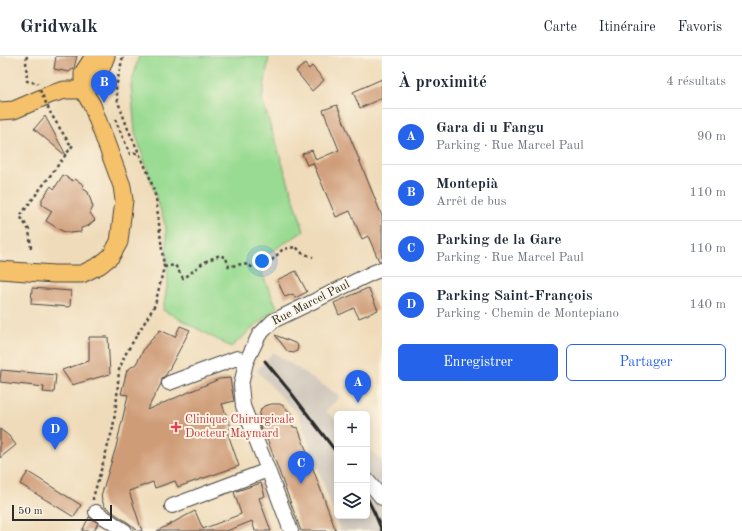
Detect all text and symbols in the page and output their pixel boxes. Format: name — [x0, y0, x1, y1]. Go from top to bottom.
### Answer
text: Gridwalk — [20, 18, 98, 37]
text: Carte — [543, 20, 577, 34]
text: Itinéraire — [599, 20, 656, 34]
text: Favoris — [678, 20, 722, 34]
pin: B — [91, 70, 117, 103]
text: À proximité — [398, 74, 487, 91]
text: 4 résultats — [666, 75, 726, 88]
text: Gara di u Fangu — [436, 121, 544, 136]
text: A — [406, 130, 416, 143]
text: 90 m — [697, 130, 726, 143]
text: Parking · Rue Marcel Paul — [436, 139, 584, 152]
text: Montepià — [436, 177, 498, 192]
text: B — [406, 186, 416, 199]
text: 110 m — [689, 186, 726, 199]
text: Arrêt de bus — [436, 195, 506, 208]
text: Parking de la Gare — [436, 233, 562, 248]
text: C — [407, 242, 415, 255]
text: 110 m — [689, 242, 726, 255]
your location — [252, 251, 272, 271]
text: Parking · Rue Marcel Paul — [436, 251, 584, 264]
street label: Rue Marcel Paul — [270, 278, 352, 328]
text: Parking Saint-François — [436, 289, 592, 304]
text: D — [406, 298, 416, 311]
text: 140 m — [689, 298, 726, 311]
text: Parking · Chemin de Montepiano — [436, 307, 619, 320]
button: Enregistrer — [398, 344, 558, 381]
button: Partager — [566, 344, 726, 381]
pin: A — [345, 370, 371, 403]
map controls — [334, 411, 370, 519]
button: + — [334, 411, 370, 447]
place label: Clinique Chirurgicale Docteur Maymard — [185, 414, 295, 440]
pin: D — [42, 417, 68, 450]
marker: Clinique Chirurgicale Docteur Maymard — [170, 421, 182, 433]
button: − — [334, 447, 370, 483]
pin: C — [288, 451, 314, 484]
button: layers — [334, 483, 370, 519]
scale bar — [12, 503, 112, 522]
text: 50 m — [18, 506, 43, 517]

